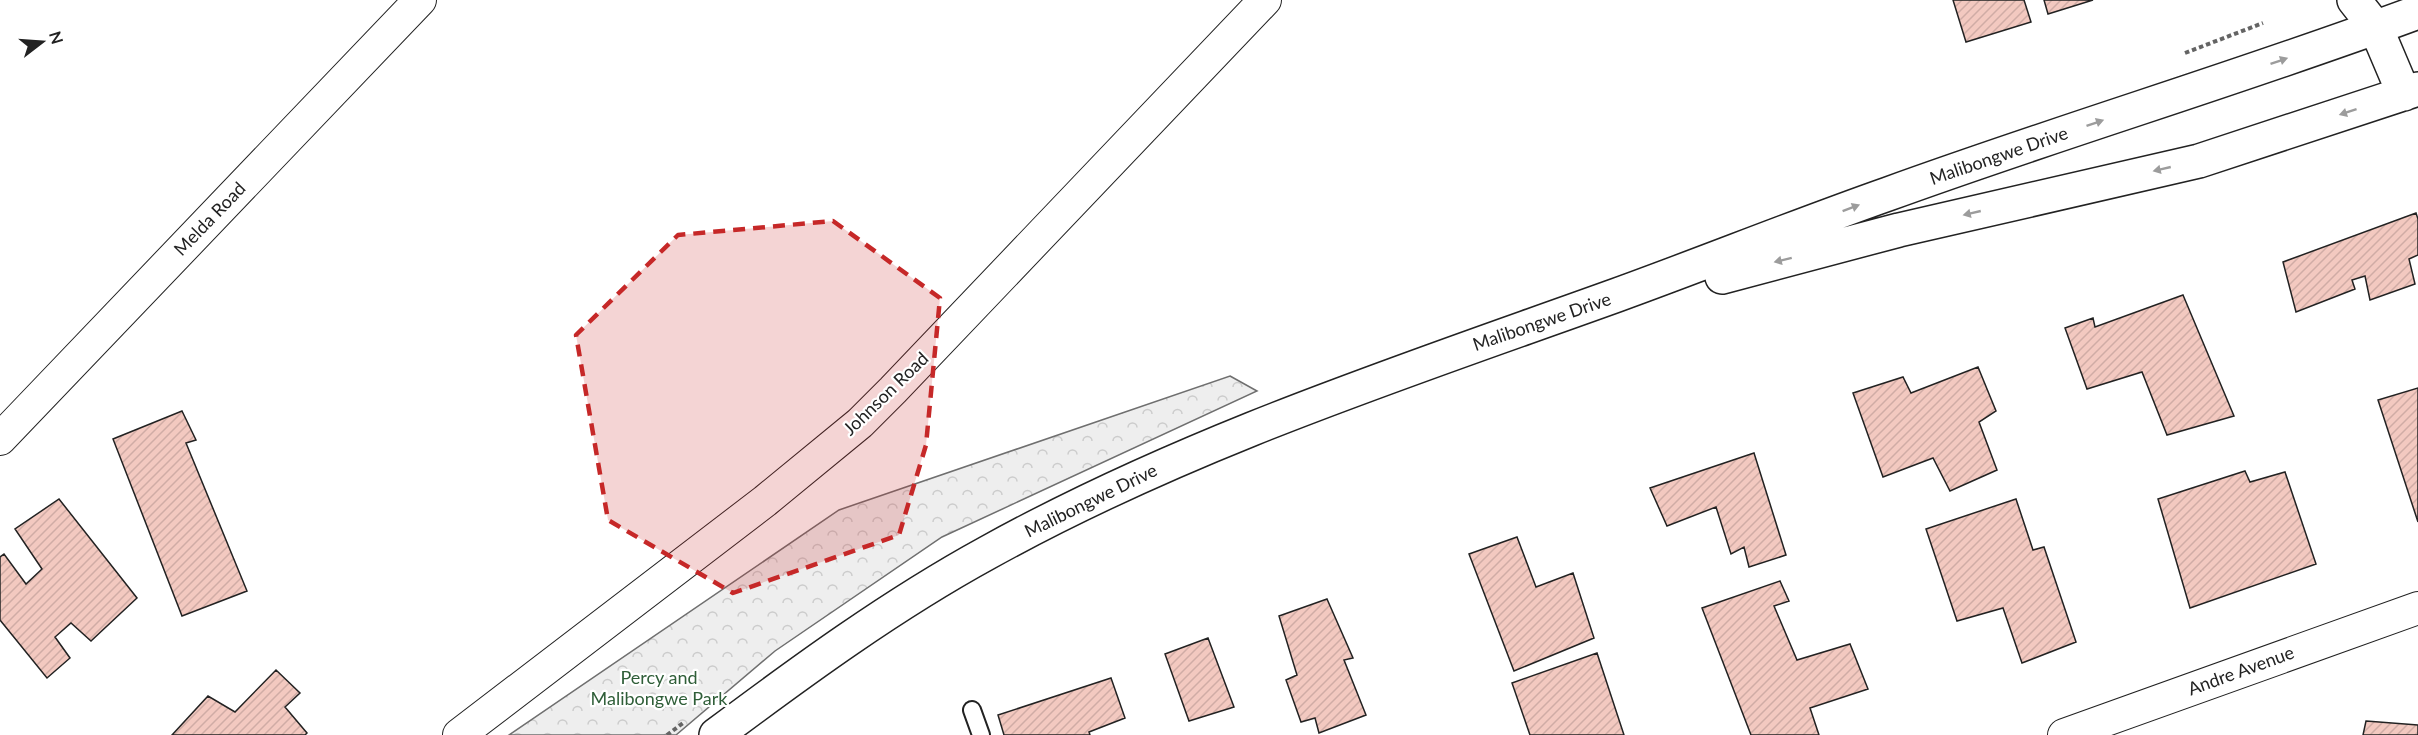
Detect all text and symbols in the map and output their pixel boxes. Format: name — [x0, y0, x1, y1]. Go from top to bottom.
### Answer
north arrow — [12, 12, 72, 72]
text: N — [46, 29, 68, 46]
one-way arrow — [2271, 55, 2289, 65]
one-way arrow — [2339, 108, 2357, 117]
one-way arrow — [2086, 118, 2104, 128]
street label: Malibongwe Drive — [1927, 121, 2071, 189]
one-way arrow — [2153, 165, 2171, 175]
street label: Melda Road — [169, 177, 250, 260]
one-way arrow — [1842, 202, 1860, 212]
one-way arrow — [1963, 209, 1981, 219]
one-way arrow — [1773, 256, 1791, 265]
street label: Malibongwe Drive — [1470, 287, 1614, 355]
street label: Johnson Road — [838, 347, 933, 439]
street label: Malibongwe Drive — [1021, 459, 1160, 542]
street label: Andre Avenue — [2184, 641, 2297, 699]
park label: Percy and Malibongwe Park — [591, 666, 728, 709]

